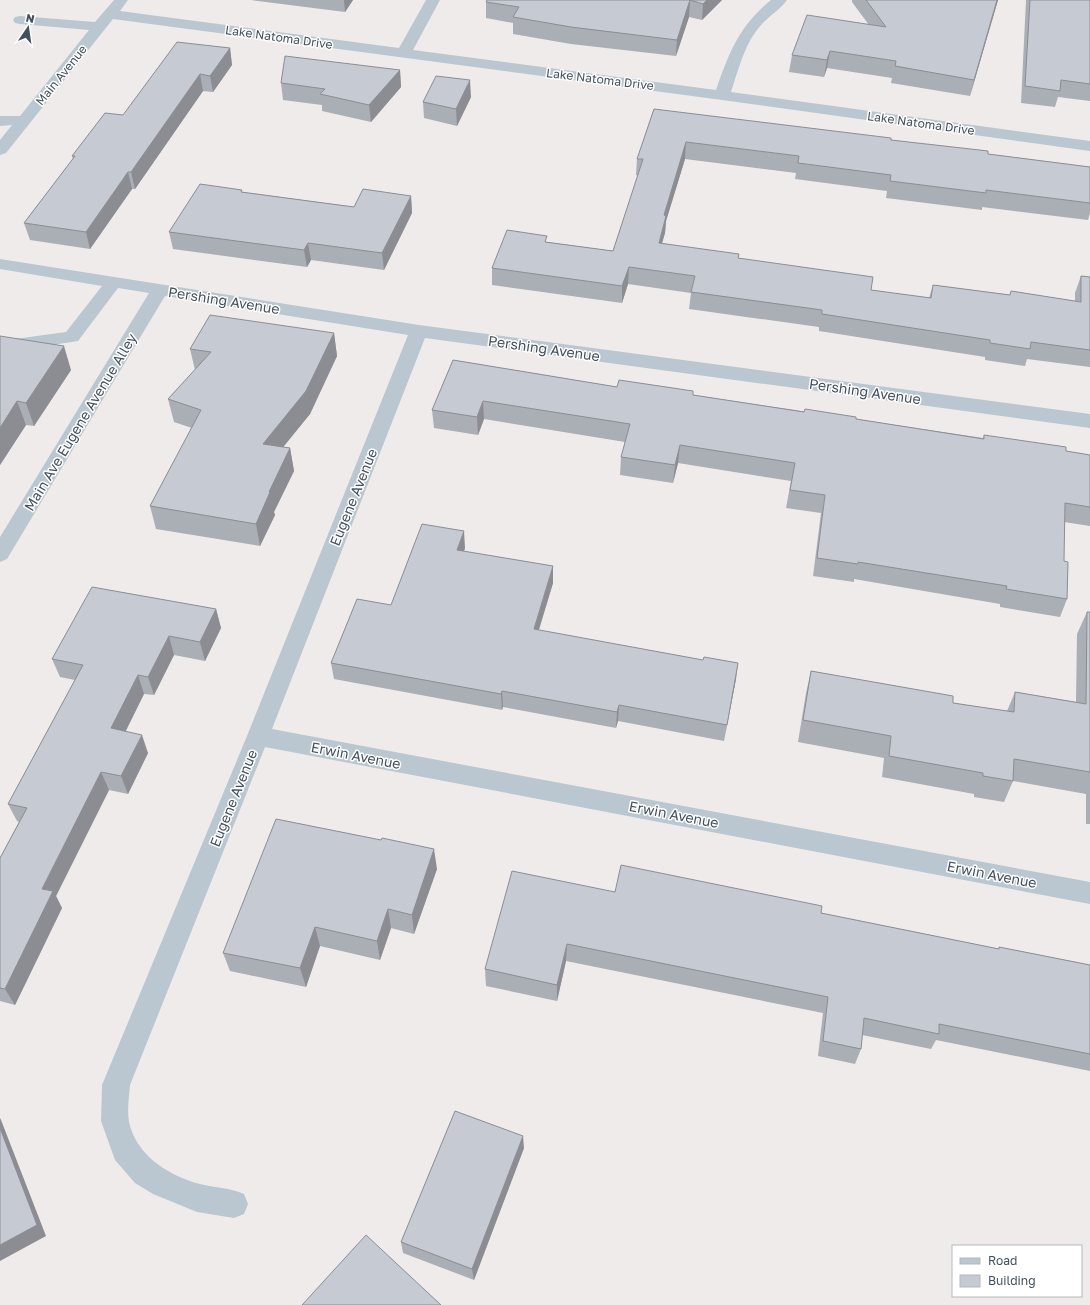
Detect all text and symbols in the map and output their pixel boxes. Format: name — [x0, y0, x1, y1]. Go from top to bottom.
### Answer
north arrow — [8, 8, 48, 48]
text: N — [25, 10, 36, 25]
street label: Lake Natoma Drive — [224, 22, 334, 52]
street label: Main Avenue — [32, 42, 90, 108]
street label: Lake Natoma Drive — [545, 65, 655, 93]
street label: Lake Natoma Drive — [866, 108, 976, 138]
street label: Pershing Avenue — [167, 283, 281, 317]
street label: Main Ave Eugene Avenue Alley — [20, 330, 140, 514]
street label: Pershing Avenue — [487, 332, 601, 364]
street label: Pershing Avenue — [808, 375, 922, 407]
street label: Eugene Avenue — [326, 446, 380, 548]
street label: Erwin Avenue — [310, 738, 402, 772]
street label: Eugene Avenue — [206, 747, 260, 849]
street label: Erwin Avenue — [628, 797, 720, 831]
street label: Erwin Avenue — [946, 857, 1038, 891]
legend — [952, 1245, 1082, 1297]
text: Road — [988, 1253, 1017, 1268]
text: Building — [988, 1273, 1036, 1288]

